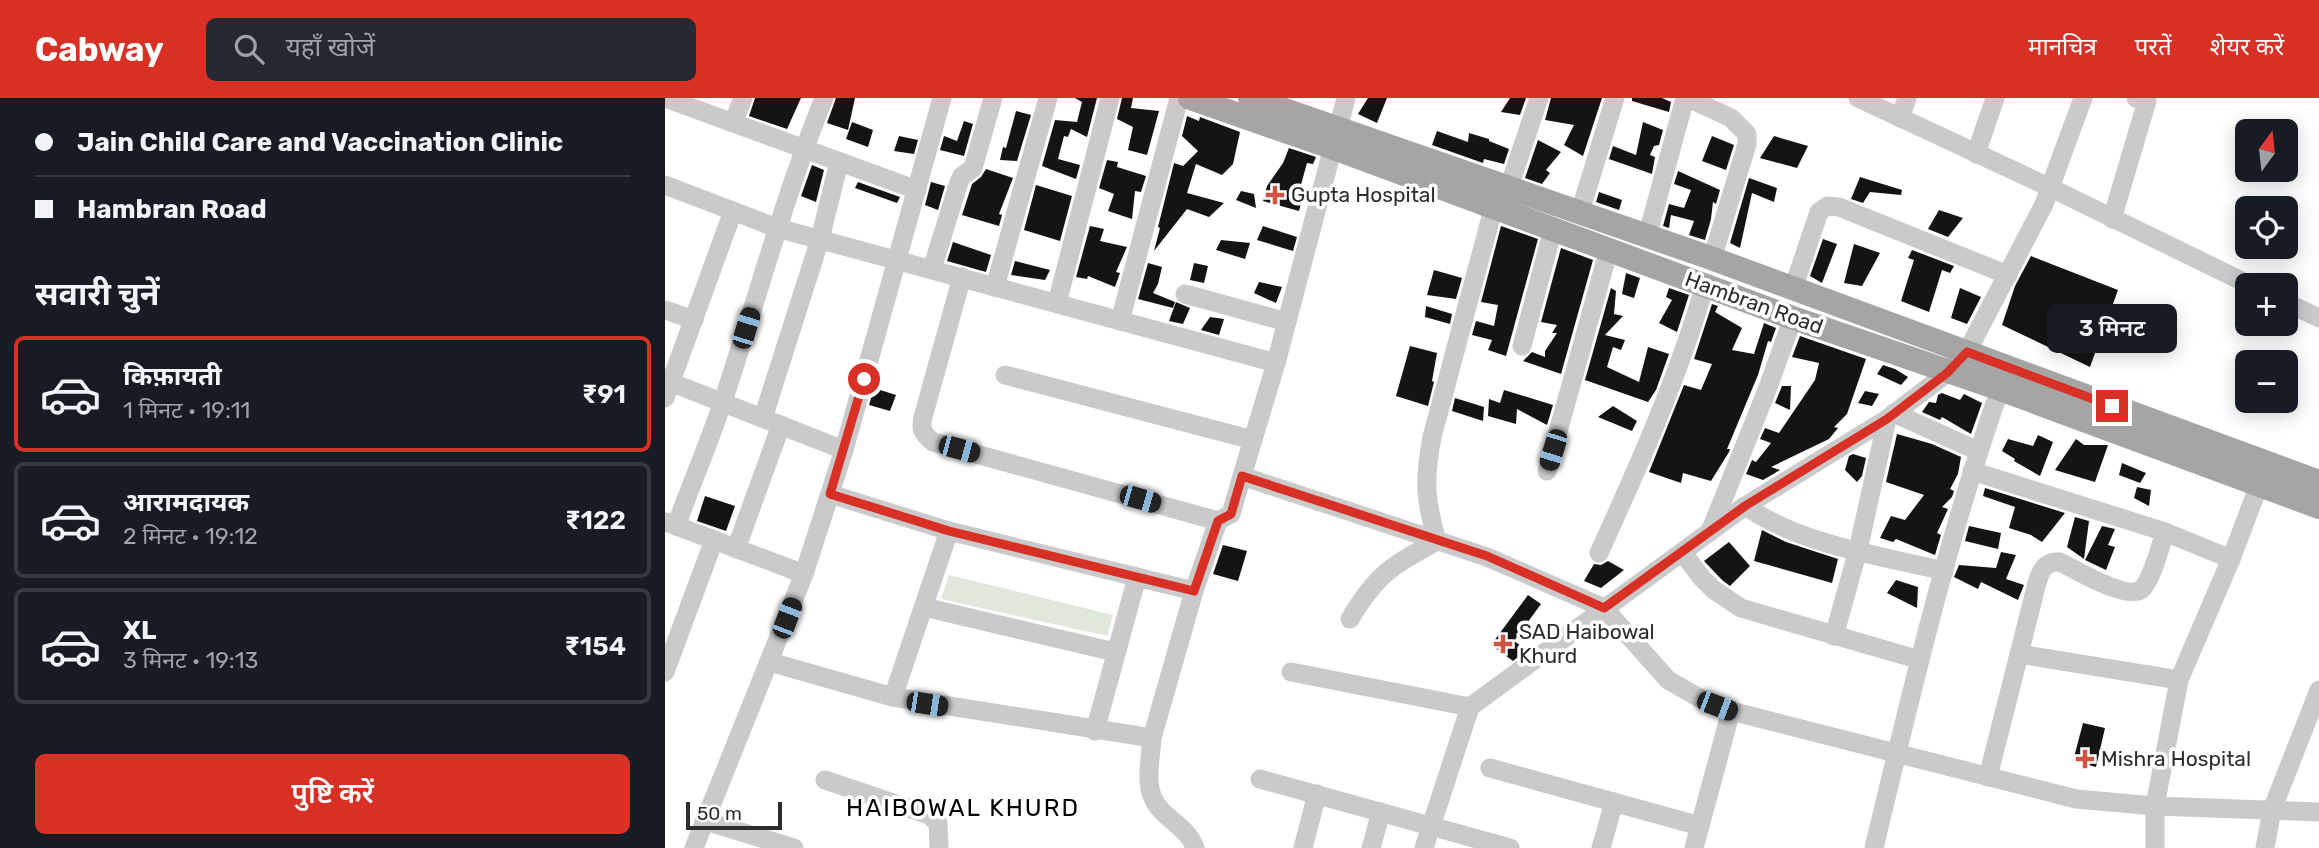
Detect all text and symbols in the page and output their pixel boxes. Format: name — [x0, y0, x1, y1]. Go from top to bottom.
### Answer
search box — [206, 18, 696, 81]
text: Cabway — [35, 30, 164, 69]
icon: search — [230, 30, 268, 68]
text: यहाँ खोजें — [286, 32, 375, 63]
text: मानचित्र — [2028, 33, 2097, 61]
text: परतें — [2135, 33, 2172, 61]
text: शेयर करें — [2210, 33, 2284, 61]
north arrow — [2235, 119, 2298, 182]
map controls — [2235, 119, 2298, 413]
text: Jain Child Care and Vaccination Clinic — [77, 127, 563, 158]
place label: Gupta Hospital — [1291, 182, 1436, 207]
marker: Gupta Hospital — [1265, 185, 1285, 205]
text: Hambran Road — [77, 194, 267, 225]
button: locate — [2235, 196, 2298, 259]
street label: Hambran Road — [1682, 266, 1826, 339]
button: + — [2235, 273, 2298, 336]
text: सवारी चुनें — [35, 275, 160, 313]
callout: 3 मिनट — [2047, 304, 2177, 354]
car — [730, 305, 763, 351]
text: 3 मिनट — [2079, 314, 2145, 342]
button: − — [2235, 350, 2298, 413]
text: किफ़ायती — [123, 361, 222, 392]
icon: car — [39, 363, 102, 426]
route start — [848, 363, 880, 395]
text: ₹91 — [582, 379, 626, 410]
route end — [2096, 390, 2128, 422]
text: 1 मिनट · 19:11 — [123, 396, 250, 424]
car — [1537, 427, 1570, 473]
car — [936, 433, 983, 465]
car — [1117, 483, 1164, 515]
text: आरामदायक — [123, 487, 249, 518]
icon: car — [39, 489, 102, 552]
text: ₹122 — [565, 505, 626, 536]
text: 2 मिनट · 19:12 — [123, 522, 258, 550]
car — [770, 595, 805, 641]
icon: car — [39, 615, 102, 678]
text: XL — [123, 615, 156, 646]
place label: SAD Haibowal Khurd — [1519, 619, 1655, 668]
text: ₹154 — [564, 631, 626, 662]
marker: SAD Haibowal Khurd — [1493, 634, 1513, 654]
text: 3 मिनट · 19:13 — [123, 646, 258, 674]
car — [1694, 689, 1741, 723]
car — [905, 690, 950, 718]
place label: Mishra Hospital — [2101, 746, 2251, 771]
marker: Mishra Hospital — [2075, 749, 2095, 769]
button: पुष्टि करें — [35, 754, 630, 834]
district label: HAIBOWAL KHURD — [846, 794, 1080, 822]
scale bar — [686, 799, 782, 831]
text: 50 m — [697, 802, 742, 825]

